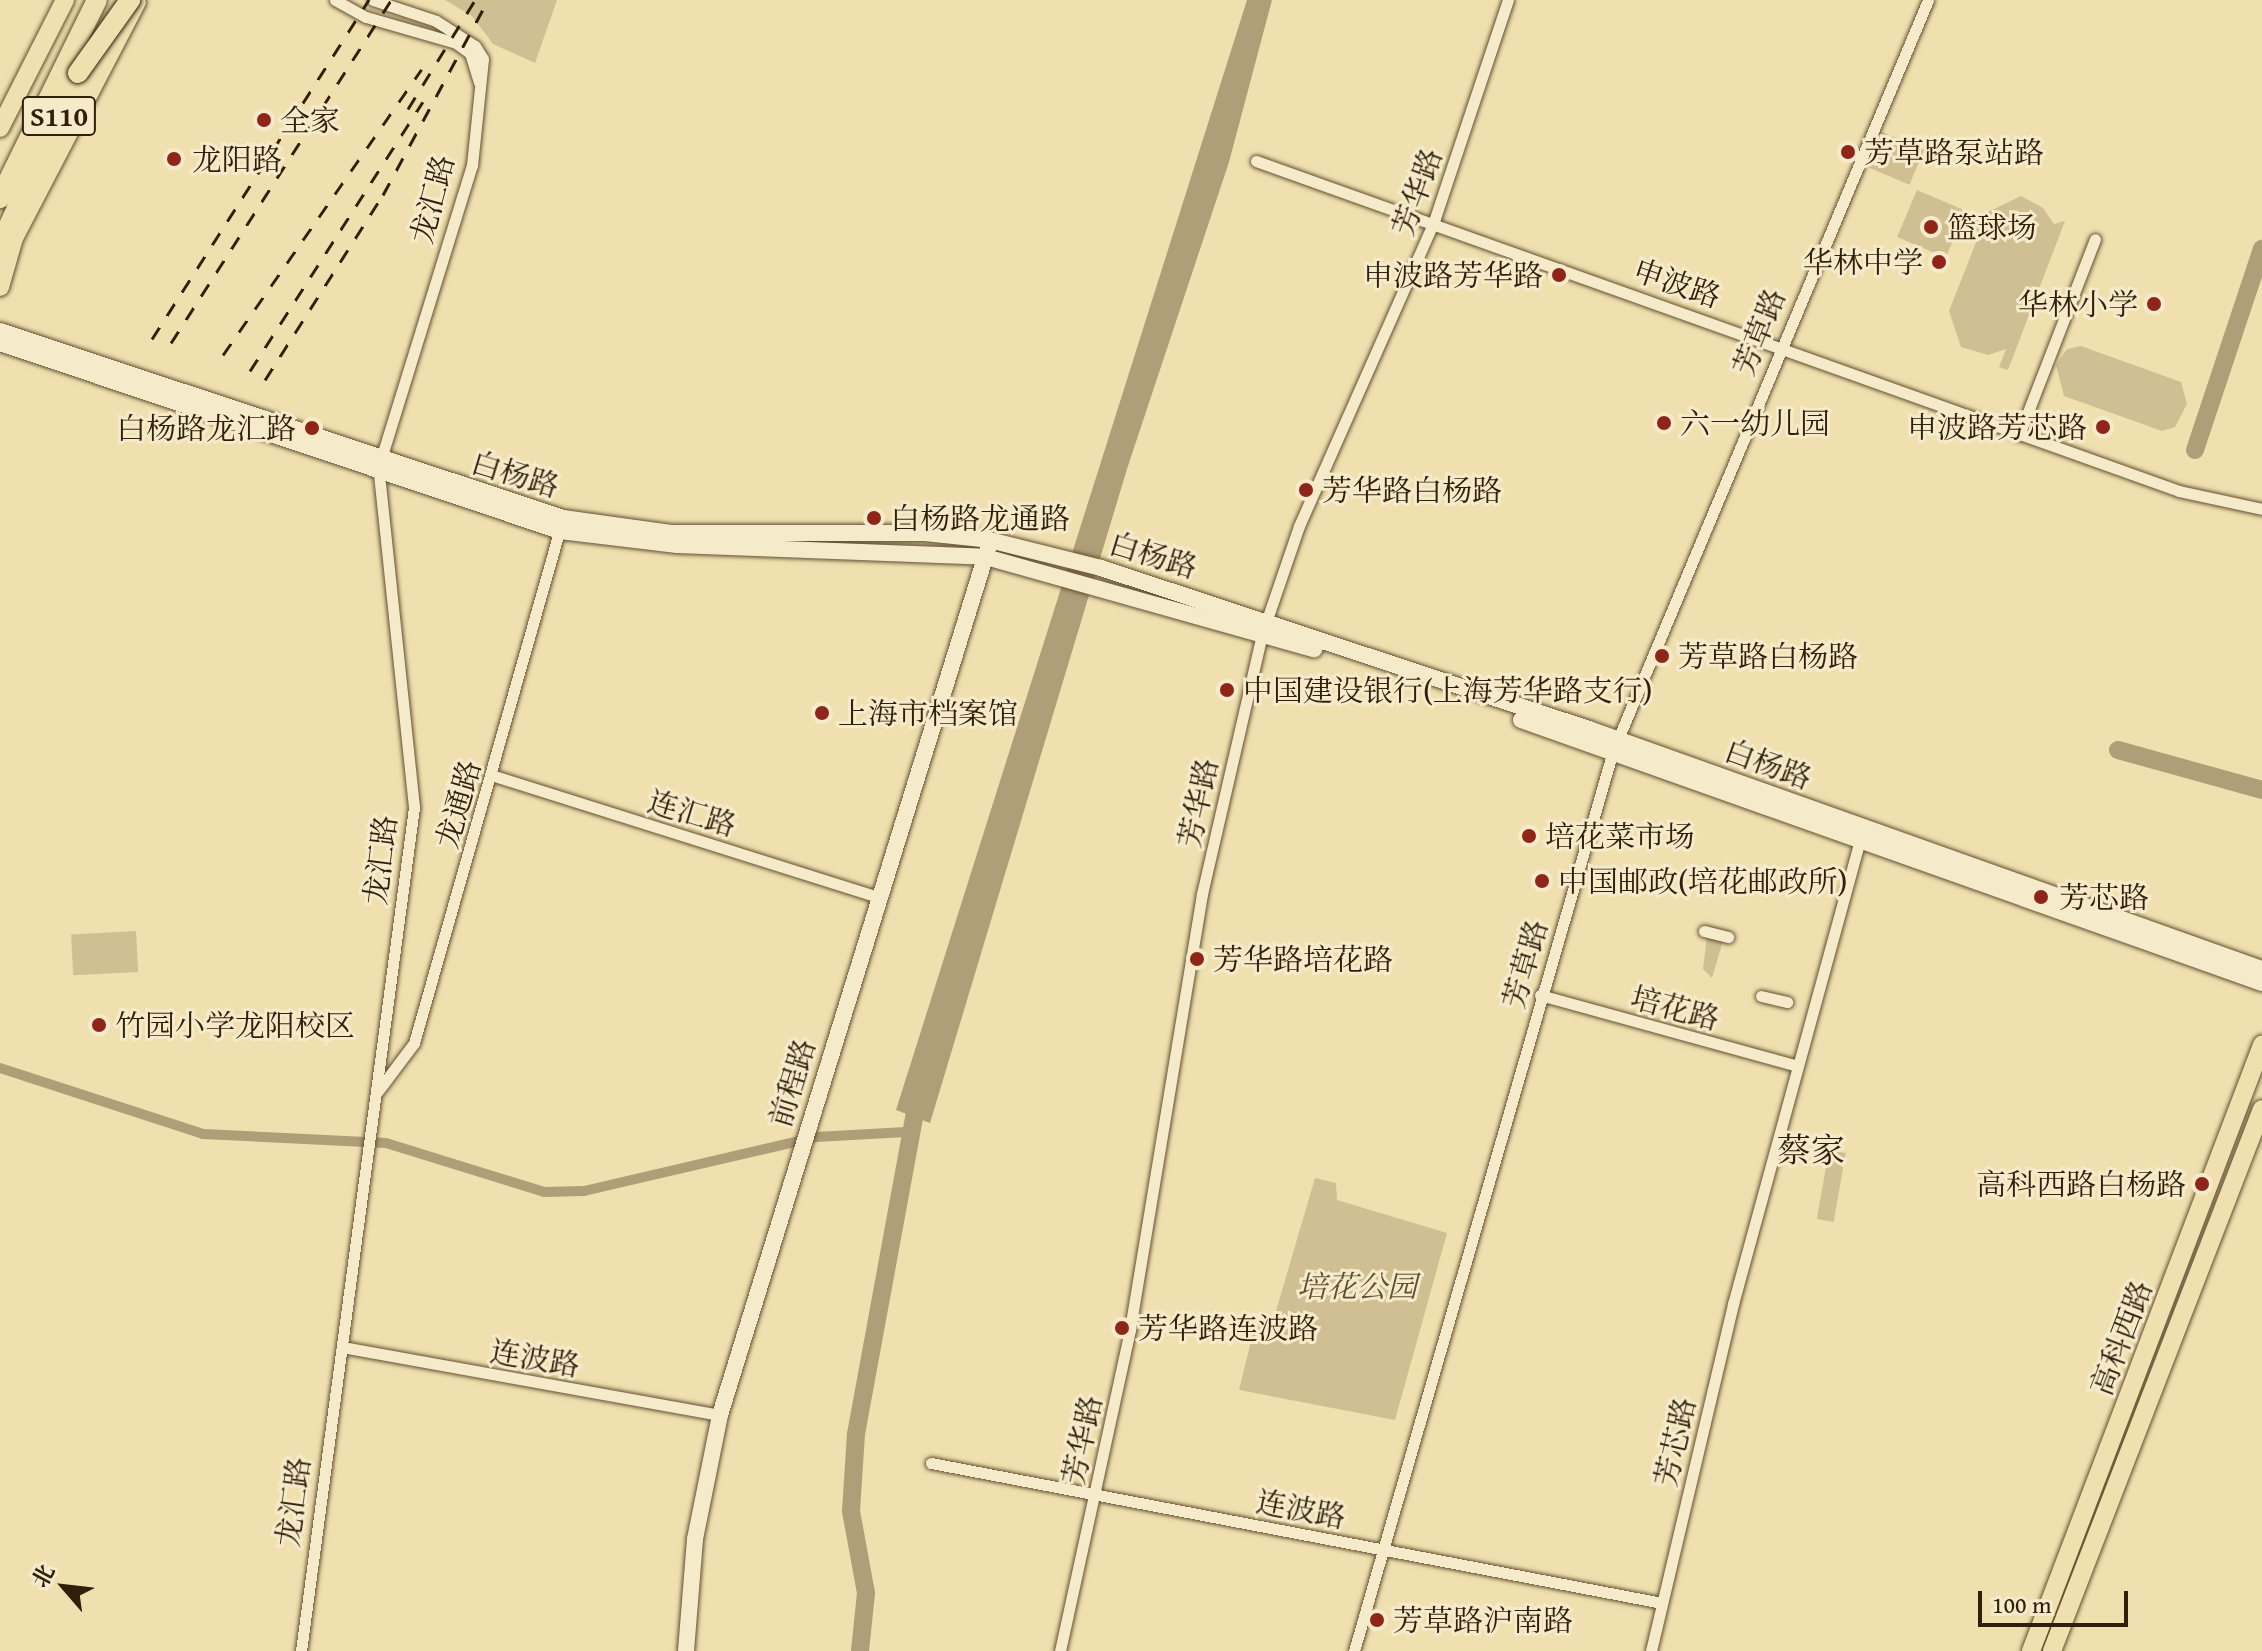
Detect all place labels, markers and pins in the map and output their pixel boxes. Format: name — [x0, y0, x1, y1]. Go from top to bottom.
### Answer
place label: 全家 — [280, 102, 340, 138]
marker: 全家 — [255, 111, 273, 129]
place label: 芳草路泵站路 — [1864, 134, 2044, 170]
place label: 龙阳路 — [192, 141, 282, 177]
marker: 芳草路泵站路 — [1839, 143, 1857, 161]
marker: 龙阳路 — [163, 148, 185, 170]
place label: 篮球场 — [1947, 209, 2037, 245]
marker: 篮球场 — [1922, 218, 1940, 236]
place label: 华林中学 — [1803, 244, 1923, 280]
marker: 华林中学 — [1930, 253, 1948, 271]
place label: 申波路芳华路 — [1363, 257, 1543, 293]
marker: 申波路芳华路 — [1550, 266, 1568, 284]
place label: 华林小学 — [2018, 286, 2138, 322]
marker: 华林小学 — [2145, 295, 2163, 313]
place label: 六一幼儿园 — [1680, 405, 1830, 441]
place label: 申波路芳芯路 — [1907, 409, 2087, 445]
place label: 白杨路龙汇路 — [116, 410, 296, 446]
marker: 六一幼儿园 — [1655, 414, 1673, 432]
marker: 申波路芳芯路 — [2094, 418, 2112, 436]
marker: 白杨路龙汇路 — [303, 419, 321, 437]
place label: 芳华路白杨路 — [1322, 472, 1502, 508]
marker: 芳华路白杨路 — [1297, 481, 1315, 499]
place label: 白杨路龙通路 — [890, 500, 1070, 536]
marker: 白杨路龙通路 — [865, 509, 883, 527]
place label: 芳草路白杨路 — [1678, 638, 1858, 674]
marker: 芳草路白杨路 — [1653, 647, 1671, 665]
place label: 中国建设银行(上海芳华路支行) — [1243, 672, 1652, 708]
marker: 中国建设银行(上海芳华路支行) — [1218, 681, 1236, 699]
place label: 上海市档案馆 — [838, 695, 1018, 731]
marker: 上海市档案馆 — [813, 704, 831, 722]
place label: 培花菜市场 — [1545, 818, 1695, 854]
marker: 培花菜市场 — [1520, 827, 1538, 845]
place label: 中国邮政(培花邮政所) — [1558, 863, 1847, 899]
marker: 中国邮政(培花邮政所) — [1533, 872, 1551, 890]
place label: 芳芯路 — [2059, 879, 2149, 915]
marker: 芳芯路 — [2030, 886, 2052, 908]
place label: 芳华路培花路 — [1213, 941, 1393, 977]
marker: 芳华路培花路 — [1188, 950, 1206, 968]
place label: 竹园小学龙阳校区 — [115, 1007, 355, 1043]
marker: 竹园小学龙阳校区 — [90, 1016, 108, 1034]
place label: 高科西路白杨路 — [1976, 1166, 2186, 1202]
marker: 高科西路白杨路 — [2193, 1175, 2211, 1193]
place label: 芳华路连波路 — [1138, 1310, 1318, 1346]
marker: 芳华路连波路 — [1113, 1319, 1131, 1337]
place label: 芳草路沪南路 — [1393, 1602, 1573, 1638]
marker: 芳草路沪南路 — [1368, 1611, 1386, 1629]

